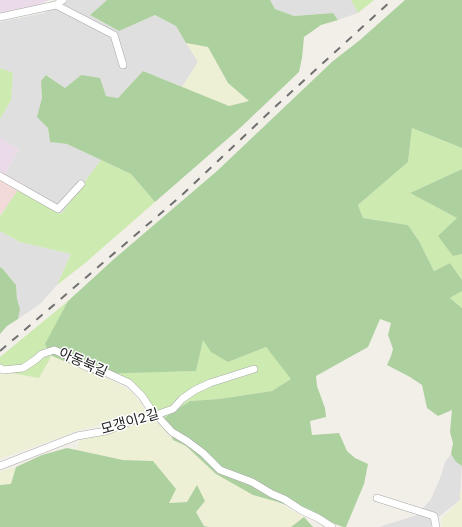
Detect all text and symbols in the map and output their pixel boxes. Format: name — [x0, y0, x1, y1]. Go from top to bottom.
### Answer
street label: 아동북길 — [56, 345, 110, 381]
street label: 모갱이2길 — [99, 406, 161, 438]

